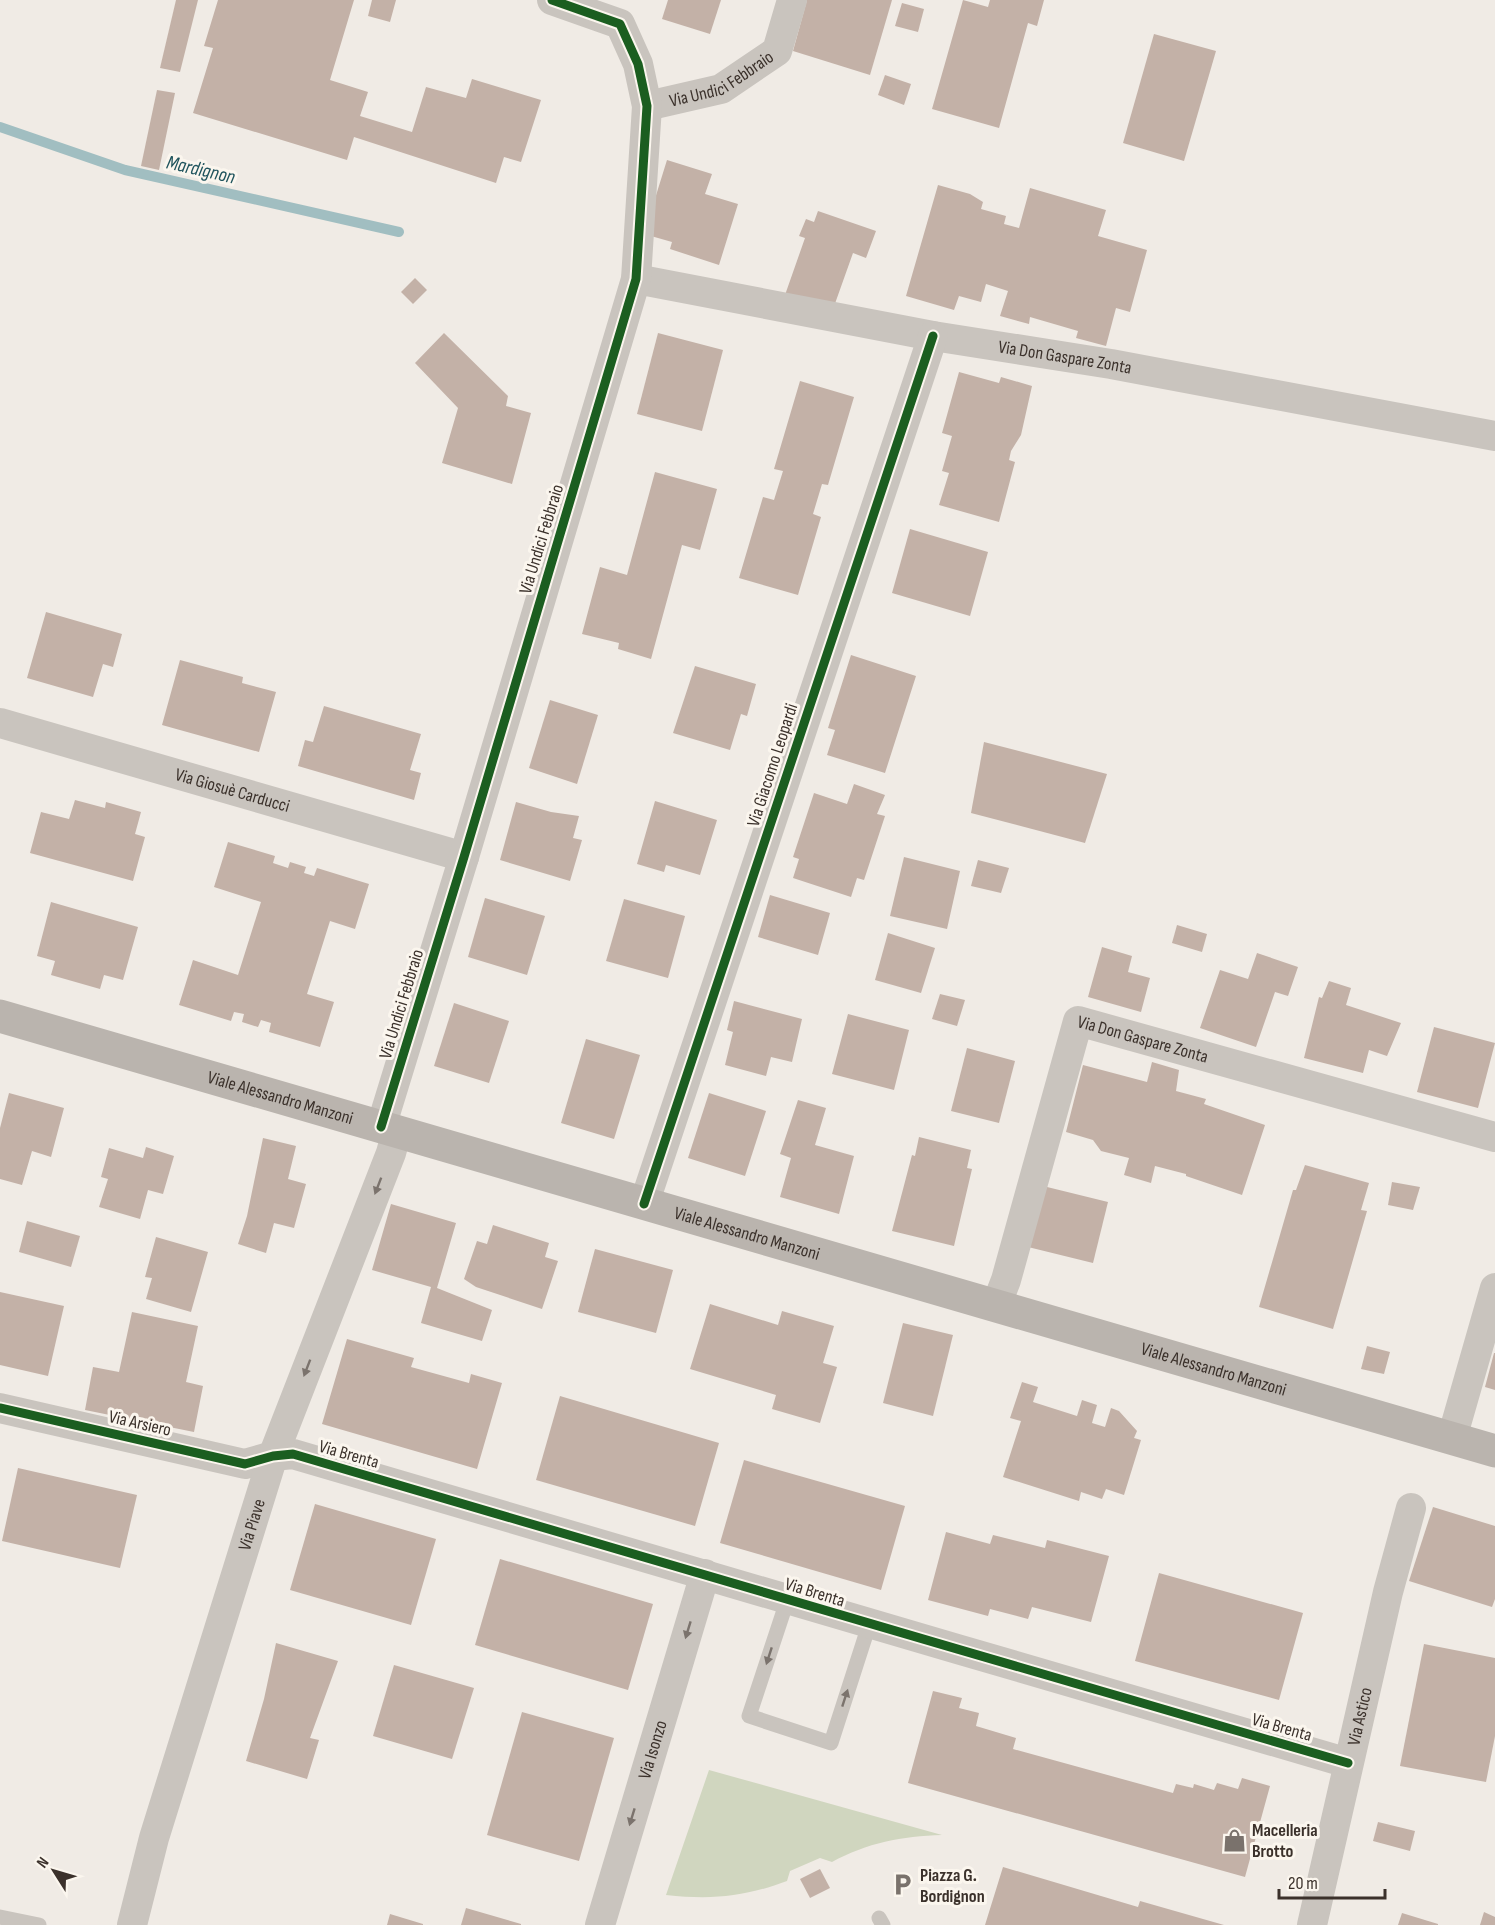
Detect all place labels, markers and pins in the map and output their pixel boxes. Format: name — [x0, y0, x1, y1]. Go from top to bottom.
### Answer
place label: Macelleria Brotto — [1252, 1820, 1318, 1862]
shop icon: Macelleria Brotto — [1221, 1827, 1247, 1853]
place label: Piazza G. Bordignon — [920, 1865, 985, 1907]
parking icon: Piazza G. Bordignon — [889, 1872, 915, 1898]

